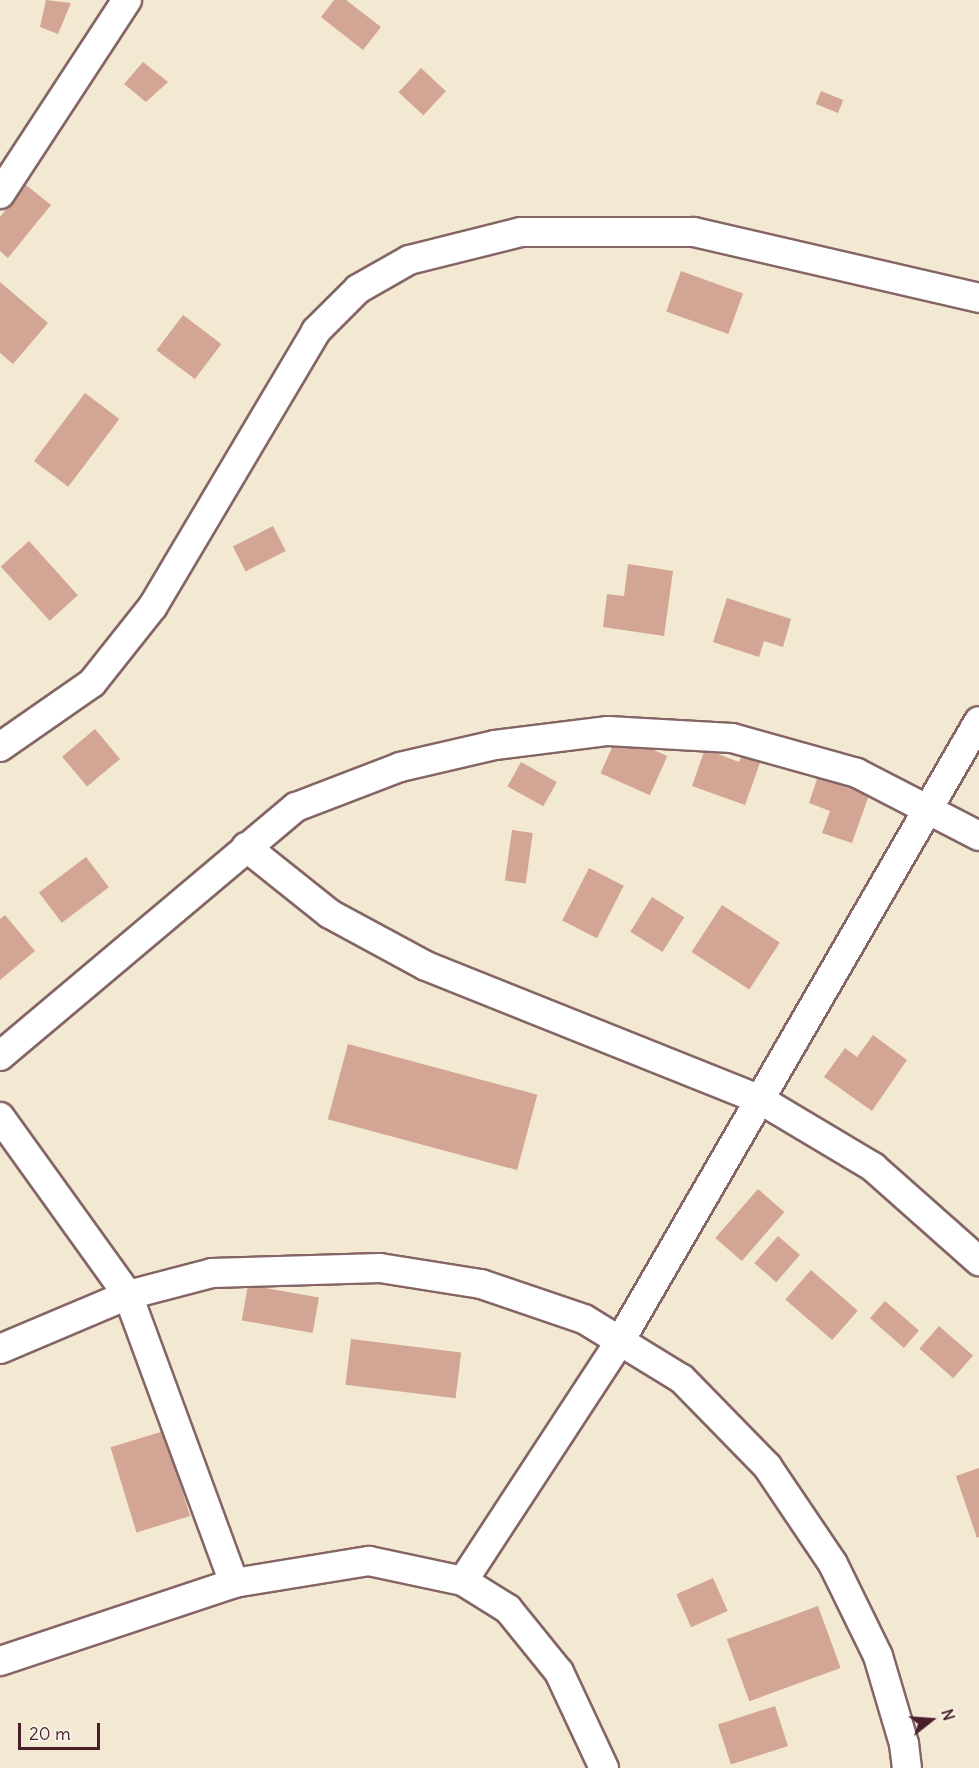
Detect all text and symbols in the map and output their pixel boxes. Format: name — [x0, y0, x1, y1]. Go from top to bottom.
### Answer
north arrow — [901, 1690, 961, 1750]
text: N — [937, 1707, 959, 1723]
scale bar — [21, 1711, 104, 1749]
text: 20 m — [29, 1722, 71, 1745]

